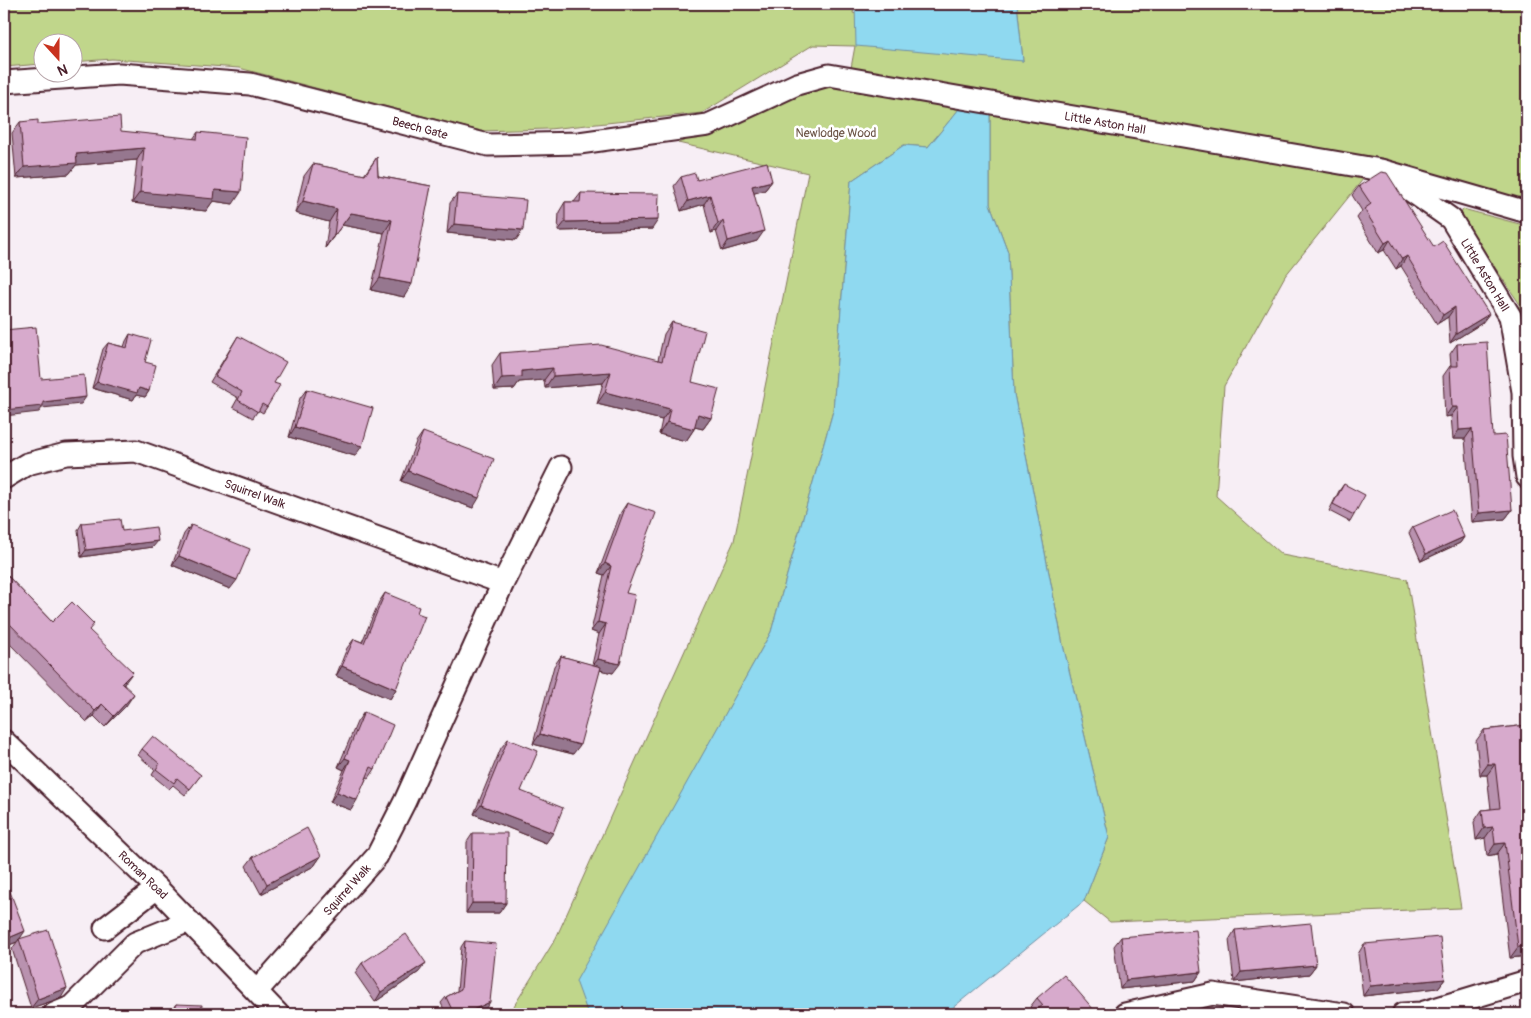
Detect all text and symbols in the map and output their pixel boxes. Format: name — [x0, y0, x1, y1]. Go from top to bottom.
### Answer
north arrow — [32, 32, 82, 82]
text: N — [55, 60, 70, 79]
street label: Little Aston Hall — [1063, 109, 1147, 138]
street label: Beech Gate — [390, 114, 449, 143]
park label: Newlodge Wood — [796, 126, 877, 141]
street label: Little Aston Hall — [1457, 236, 1512, 315]
street label: Squirrel Walk — [222, 476, 288, 512]
street label: Roman Road — [115, 848, 171, 903]
street label: Squirrel Walk — [320, 861, 374, 919]

